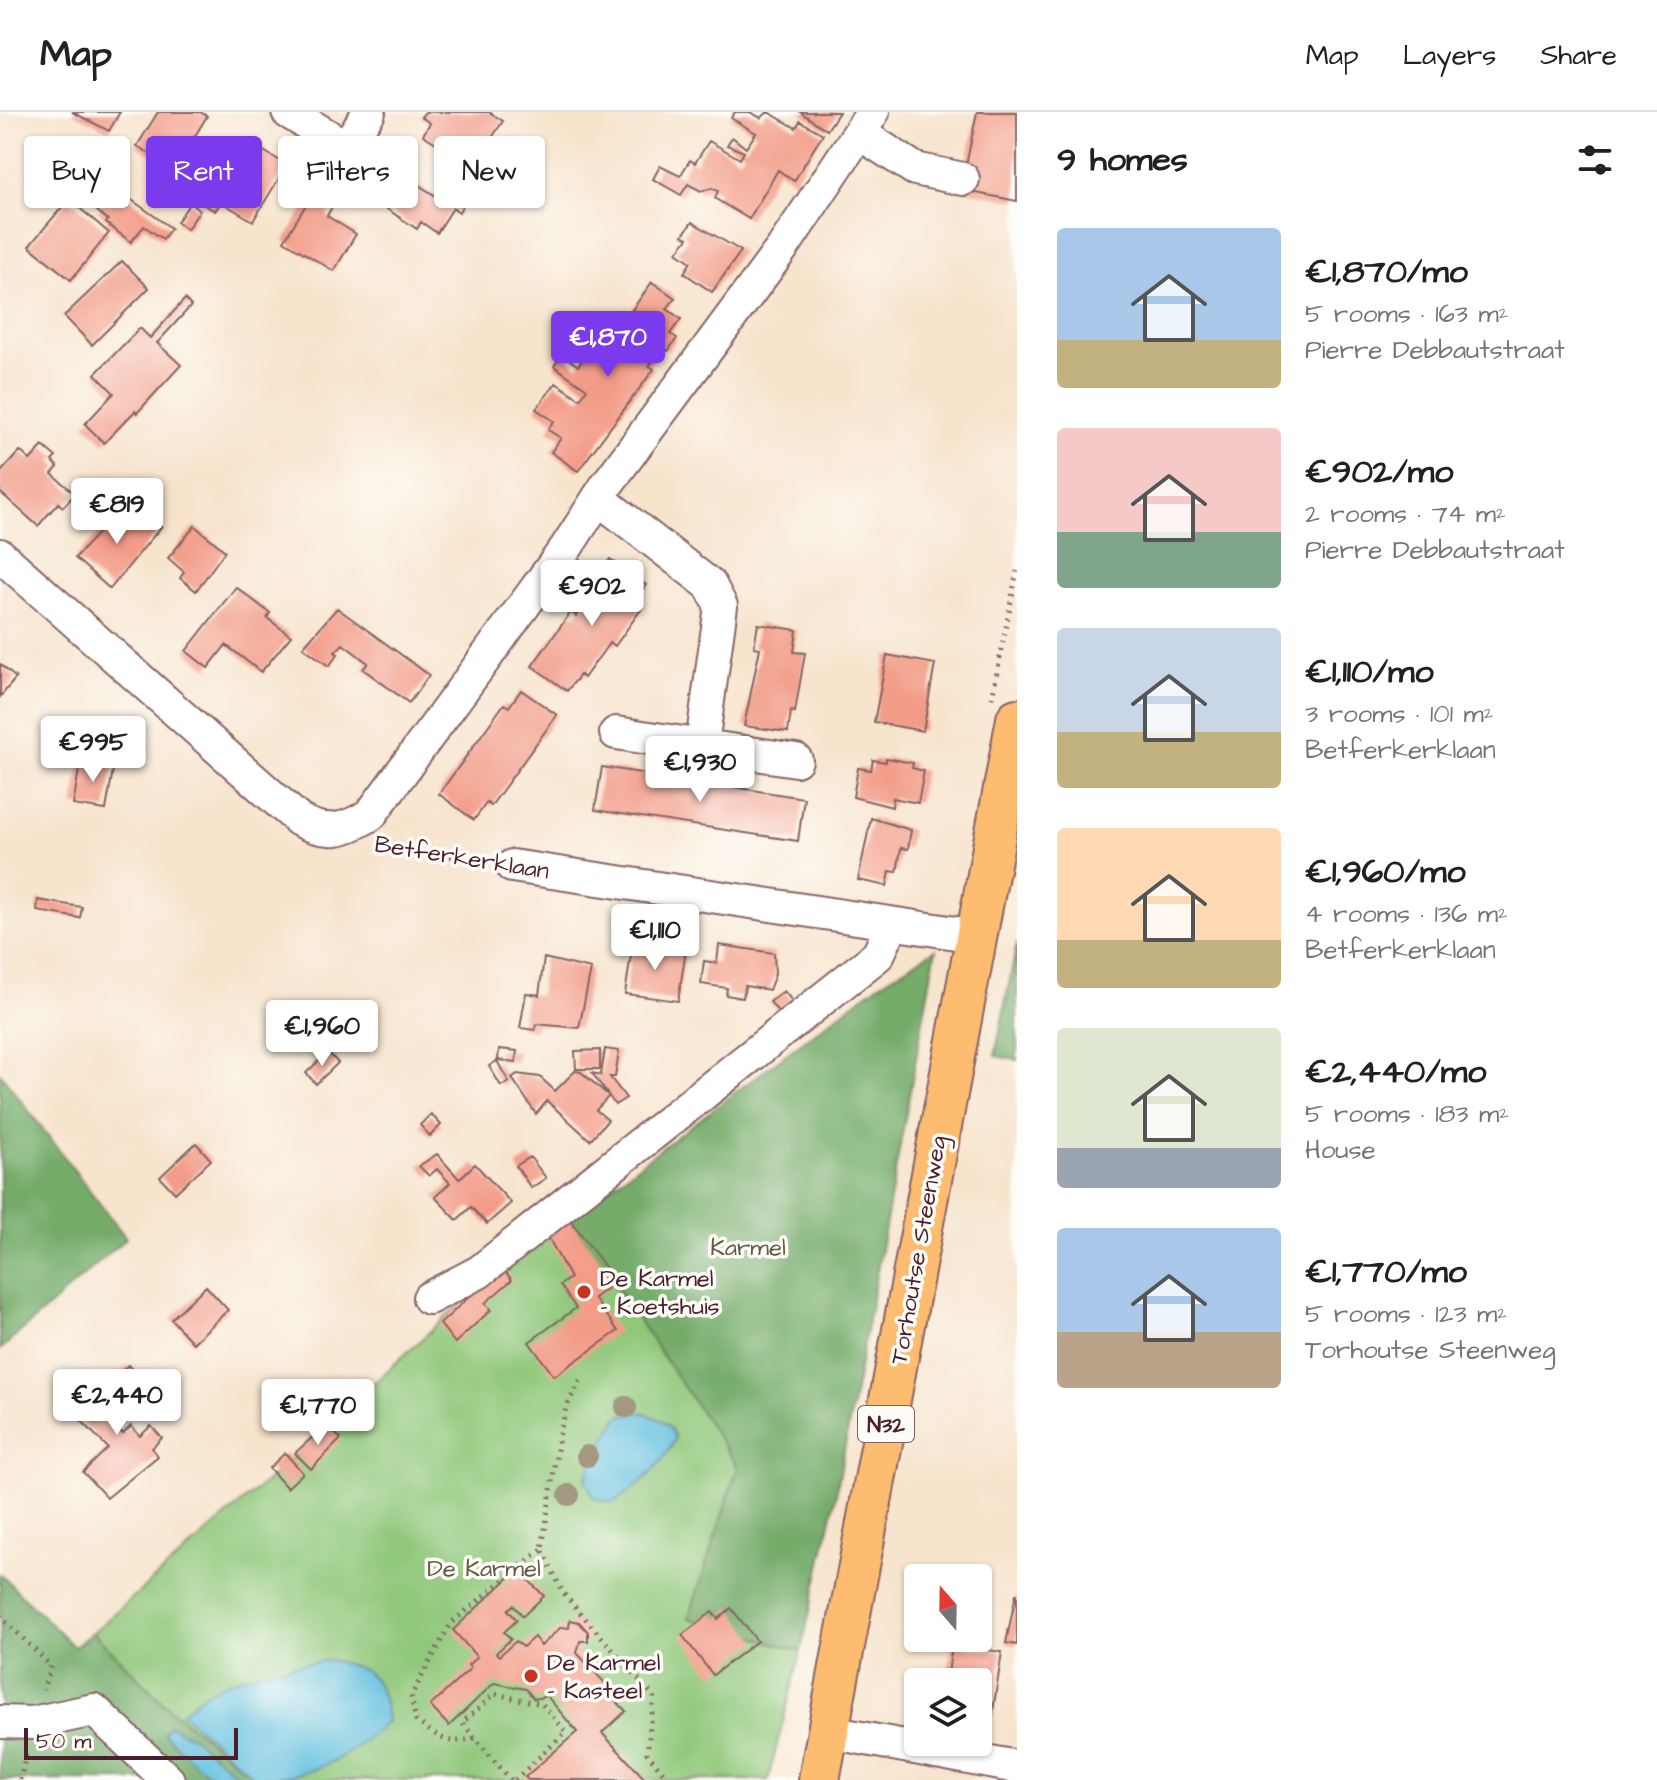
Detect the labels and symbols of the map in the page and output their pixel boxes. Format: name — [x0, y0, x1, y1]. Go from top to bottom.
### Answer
pin: €1,870 — [543, 311, 673, 379]
pin: €819 — [70, 478, 164, 546]
pin: €902 — [545, 560, 639, 628]
pin: €995 — [46, 716, 140, 784]
pin: €1,930 — [635, 736, 765, 804]
street label: Betferkerklaan — [372, 827, 551, 889]
pin: €1,110 — [590, 904, 720, 972]
pin: €1,960 — [257, 1000, 387, 1068]
street label: Torhoutse Steenweg — [882, 1133, 957, 1367]
park label: Karmel — [710, 1231, 786, 1265]
place label: De Karmel - Koetshuis — [600, 1262, 720, 1324]
marker: De Karmel - Koetshuis — [575, 1283, 593, 1301]
pin: €2,440 — [52, 1369, 182, 1437]
pin: €1,770 — [253, 1379, 383, 1447]
road number: N32 — [858, 1406, 914, 1442]
park label: De Karmel — [427, 1552, 541, 1586]
north arrow — [904, 1564, 992, 1652]
place label: De Karmel - Kasteel — [547, 1646, 661, 1708]
marker: De Karmel - Kasteel — [522, 1667, 540, 1685]
scale bar — [24, 1724, 238, 1760]

